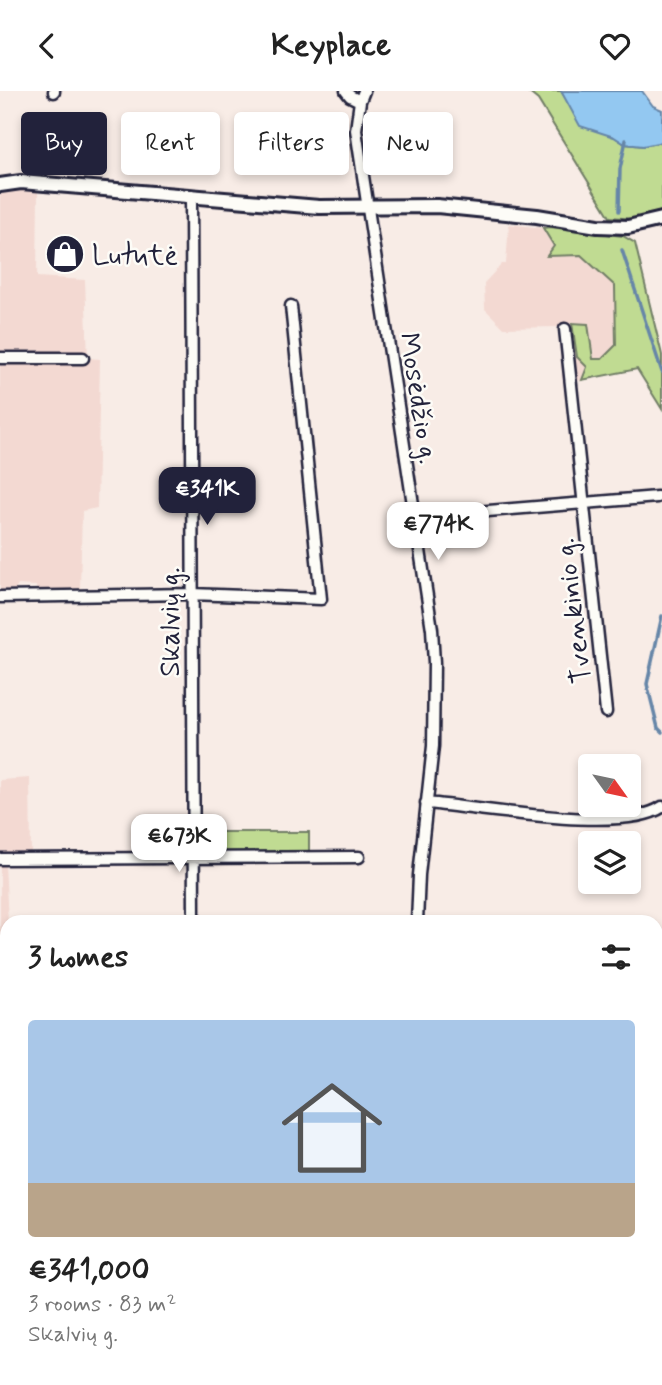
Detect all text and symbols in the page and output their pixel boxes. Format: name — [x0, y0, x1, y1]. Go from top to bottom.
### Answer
text: Keyplace — [271, 25, 391, 67]
icon: back — [28, 27, 66, 65]
icon: heart — [596, 27, 634, 65]
chip: Buy — [21, 112, 107, 175]
chip: Rent — [121, 112, 220, 175]
chip: Filters — [234, 112, 349, 175]
chip: New — [363, 112, 453, 175]
shop icon: Lututė — [44, 233, 86, 275]
place label: Lututė — [92, 238, 178, 275]
street label: Mosėdžio g. — [389, 330, 446, 467]
pin: €341K — [158, 467, 256, 527]
text: €341K — [175, 475, 239, 505]
pin: €774K — [389, 503, 487, 562]
text: €774K — [403, 510, 473, 540]
street label: Tvenkinio g. — [547, 536, 602, 685]
street label: Skalvių g. — [153, 567, 190, 677]
north arrow — [578, 754, 640, 817]
map controls — [578, 754, 641, 894]
pin: €673K — [130, 815, 228, 874]
text: €673K — [147, 822, 211, 852]
button: layers — [578, 831, 641, 894]
text: 3 homes — [28, 938, 128, 977]
icon: filters — [597, 938, 635, 976]
icon: home — [269, 1065, 395, 1191]
text: €341,000 — [28, 1251, 150, 1290]
text: 3 rooms · 83 m² — [28, 1290, 176, 1320]
text: Skalvių g. — [28, 1320, 118, 1350]

